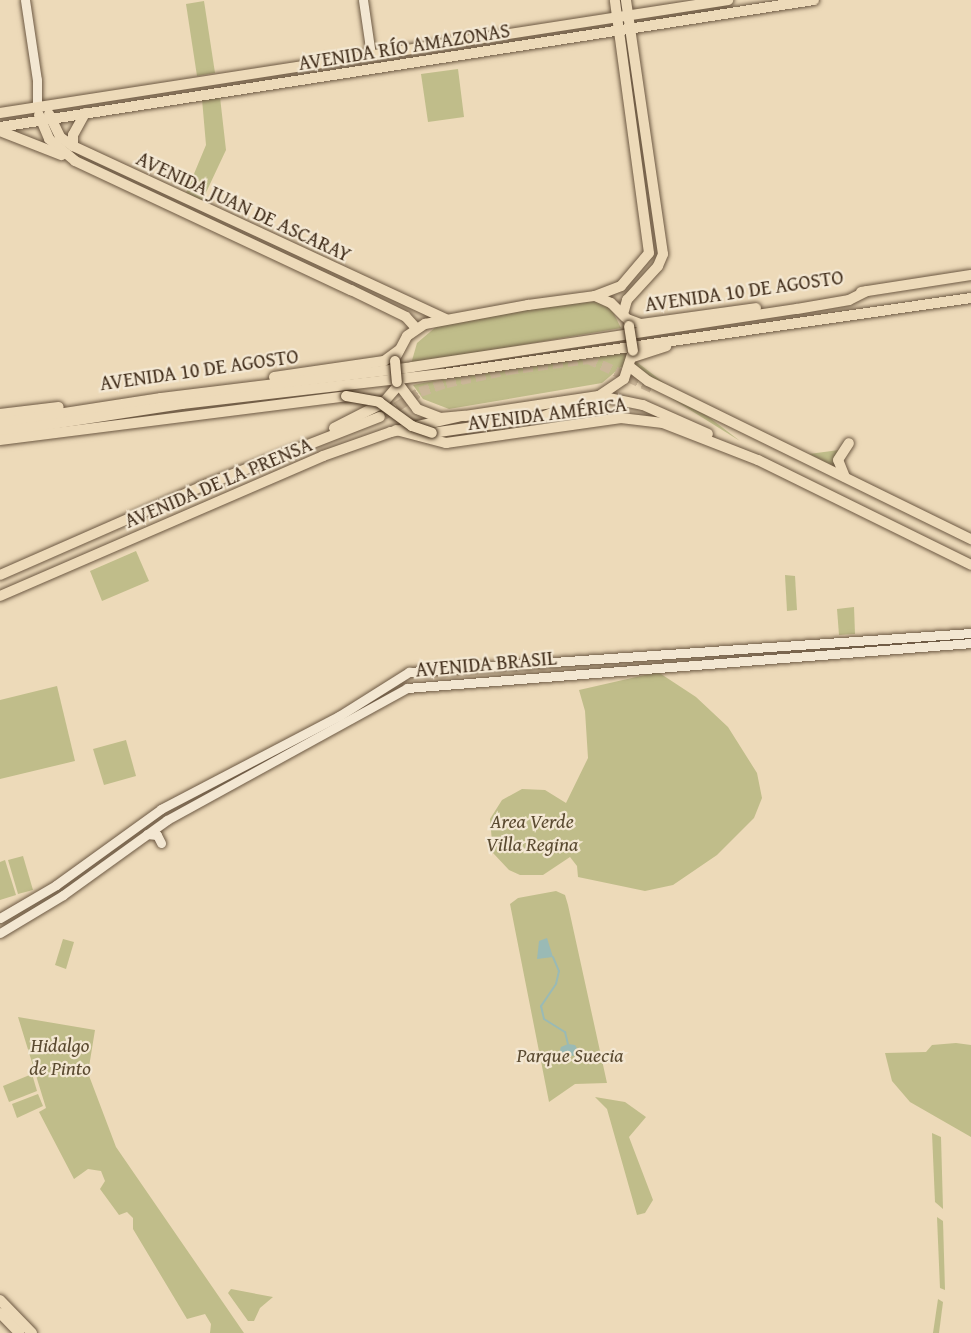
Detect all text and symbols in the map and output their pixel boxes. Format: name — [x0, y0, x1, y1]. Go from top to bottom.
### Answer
street label: AVENIDA RÍO AMAZONAS — [297, 17, 511, 75]
street label: AVENIDA JUAN DE ASCARAY — [133, 146, 355, 266]
street label: AVENIDA 10 DE AGOSTO — [643, 264, 845, 316]
street label: AVENIDA 10 DE AGOSTO — [98, 343, 300, 395]
street label: AVENIDA AMÉRICA — [466, 391, 628, 435]
street label: AVENIDA DE LA PRENSA — [121, 432, 315, 532]
street label: AVENIDA BRASIL — [414, 645, 558, 681]
park label: Area Verde Villa Regina — [486, 809, 578, 856]
park label: Hidalgo de Pinto — [29, 1032, 91, 1079]
park label: Parque Suecia — [516, 1042, 624, 1066]

